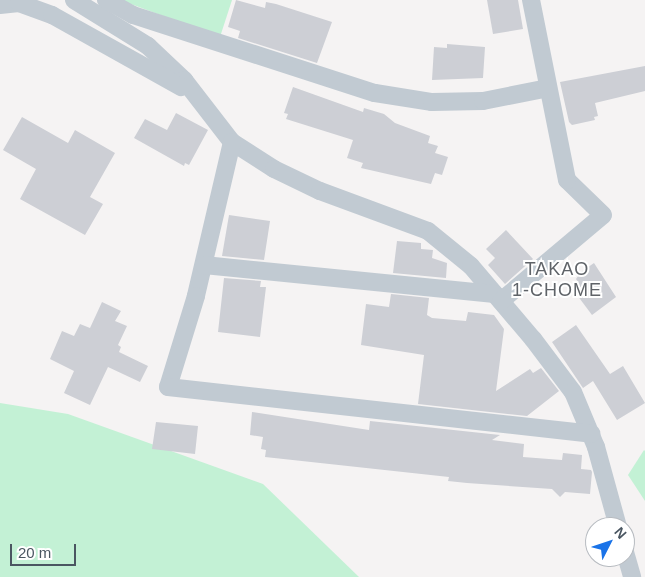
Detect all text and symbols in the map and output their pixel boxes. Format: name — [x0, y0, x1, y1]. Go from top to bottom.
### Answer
district label: TAKAO 1-CHOME — [511, 259, 603, 302]
north arrow — [585, 517, 635, 567]
text: N — [611, 524, 630, 542]
scale bar — [12, 534, 79, 566]
text: 20 m — [18, 544, 51, 561]

